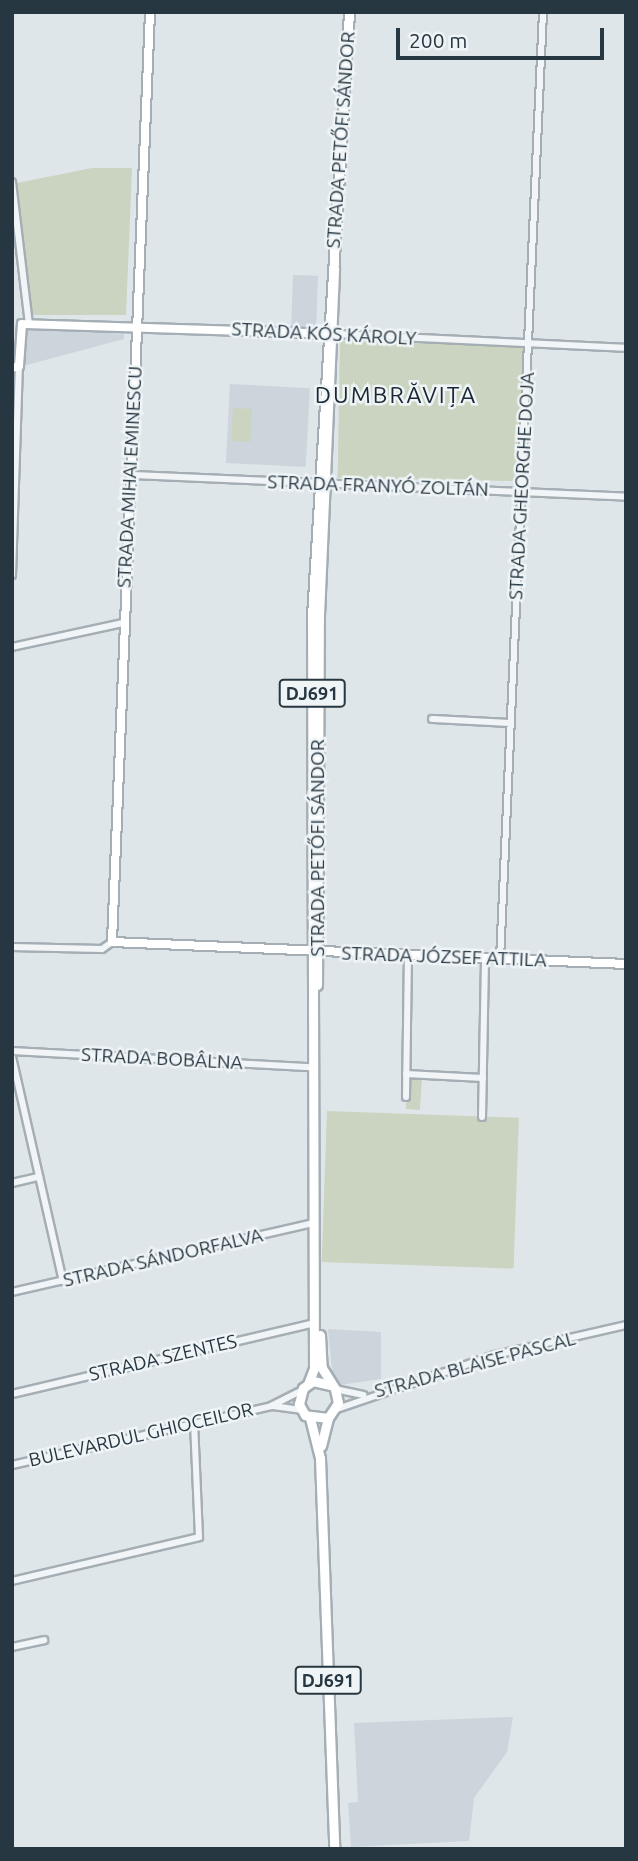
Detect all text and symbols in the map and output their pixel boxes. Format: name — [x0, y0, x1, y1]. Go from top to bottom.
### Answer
scale bar — [400, 14, 608, 58]
text: 200 m — [409, 28, 467, 52]
street label: STRADA PETŐFI SÁNDOR — [322, 31, 360, 249]
street label: STRADA KÓS KÁROLY — [231, 318, 417, 350]
street label: STRADA MIHAI EMINESCU — [113, 365, 147, 589]
street label: STRADA GHEORGHE DOJA — [505, 371, 539, 601]
district label: DUMBRĂVIȚA — [316, 381, 476, 409]
street label: STRADA FRANYÓ ZOLTÁN — [267, 471, 489, 501]
road number: DJ691 — [277, 678, 347, 708]
street label: STRADA PETŐFI SÁNDOR — [307, 739, 329, 957]
street label: STRADA JÓZSEF ATTILA — [341, 942, 547, 972]
street label: STRADA BOBÂLNA — [81, 1043, 243, 1075]
street label: STRADA SÁNDORFALVA — [61, 1224, 265, 1292]
street label: STRADA BLAISE PASCAL — [372, 1327, 578, 1403]
street label: STRADA SZENTES — [87, 1330, 239, 1386]
street label: BULEVARDUL GHIOCEILOR — [27, 1398, 255, 1472]
road number: DJ691 — [293, 1666, 363, 1694]

